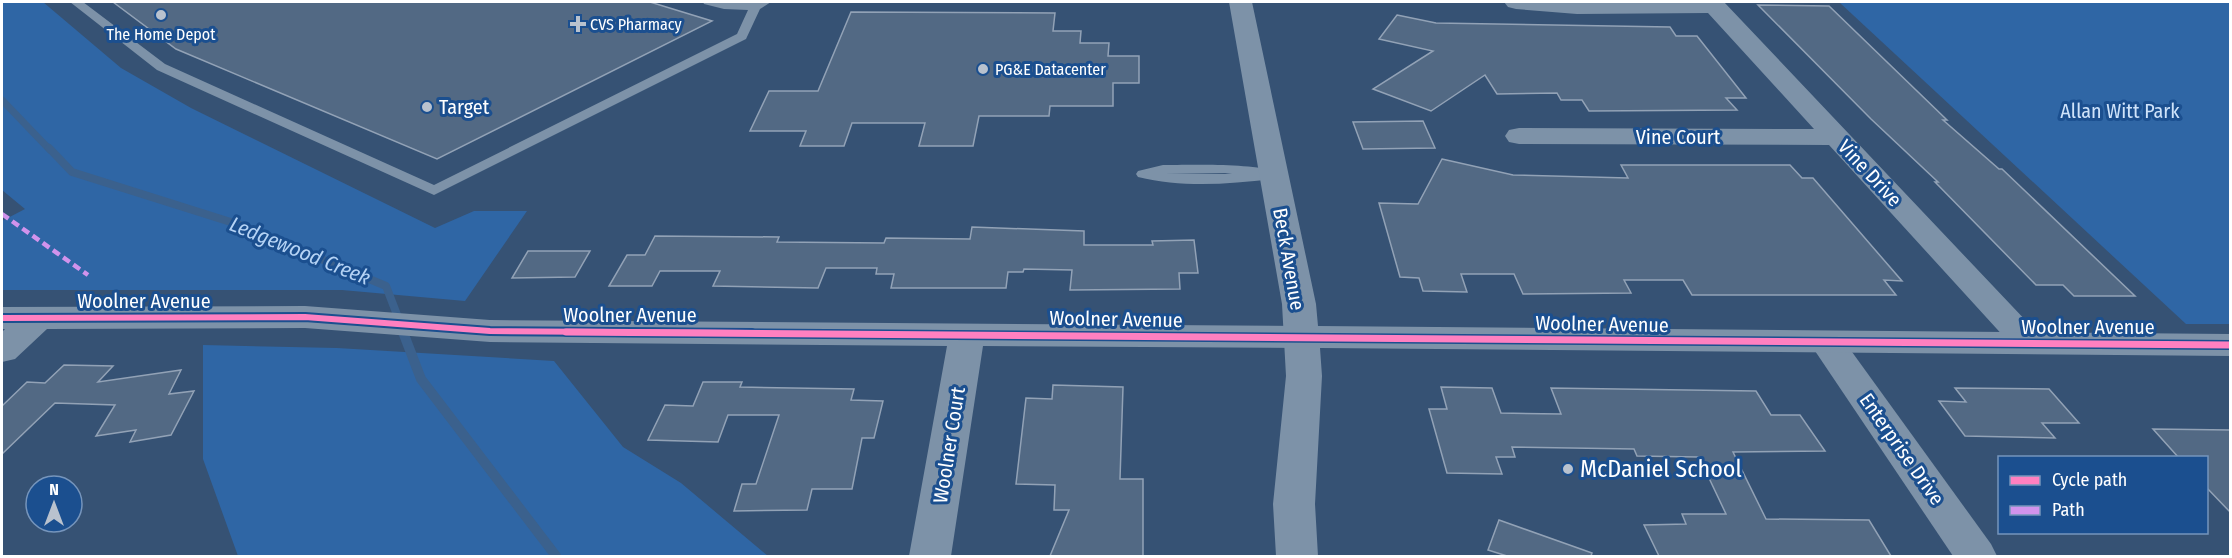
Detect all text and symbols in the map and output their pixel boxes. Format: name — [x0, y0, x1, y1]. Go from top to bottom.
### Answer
marker: The Home Depot — [154, 8, 168, 22]
place label: CVS Pharmacy — [590, 15, 683, 34]
marker: CVS Pharmacy — [571, 17, 585, 31]
place label: The Home Depot — [107, 25, 216, 44]
place label: PG&E Datacenter — [995, 60, 1106, 79]
marker: PG&E Datacenter — [976, 62, 990, 76]
place label: Target — [439, 95, 490, 119]
park label: Allan Witt Park — [2060, 99, 2180, 123]
marker: Target — [420, 100, 434, 114]
street label: Vine Court — [1636, 125, 1721, 149]
street label: Vine Drive — [1833, 135, 1907, 211]
street label: Beck Avenue — [1268, 206, 1310, 312]
water label: Ledgewood Creek — [226, 211, 374, 291]
street label: Woolner Avenue — [77, 289, 211, 313]
street label: Woolner Avenue — [563, 303, 697, 327]
street label: Woolner Avenue — [1049, 306, 1183, 332]
street label: Woolner Avenue — [1535, 311, 1669, 337]
street label: Woolner Avenue — [2021, 315, 2155, 339]
street label: Woolner Court — [928, 385, 970, 505]
street label: Enterprise Drive — [1855, 388, 1949, 510]
place label: McDaniel School — [1580, 455, 1742, 483]
legend — [1998, 456, 2208, 534]
marker: McDaniel School — [1561, 462, 1575, 476]
text: Cycle path — [2052, 469, 2127, 491]
north arrow — [24, 474, 84, 534]
text: N — [49, 480, 59, 499]
text: Path — [2052, 499, 2085, 521]

